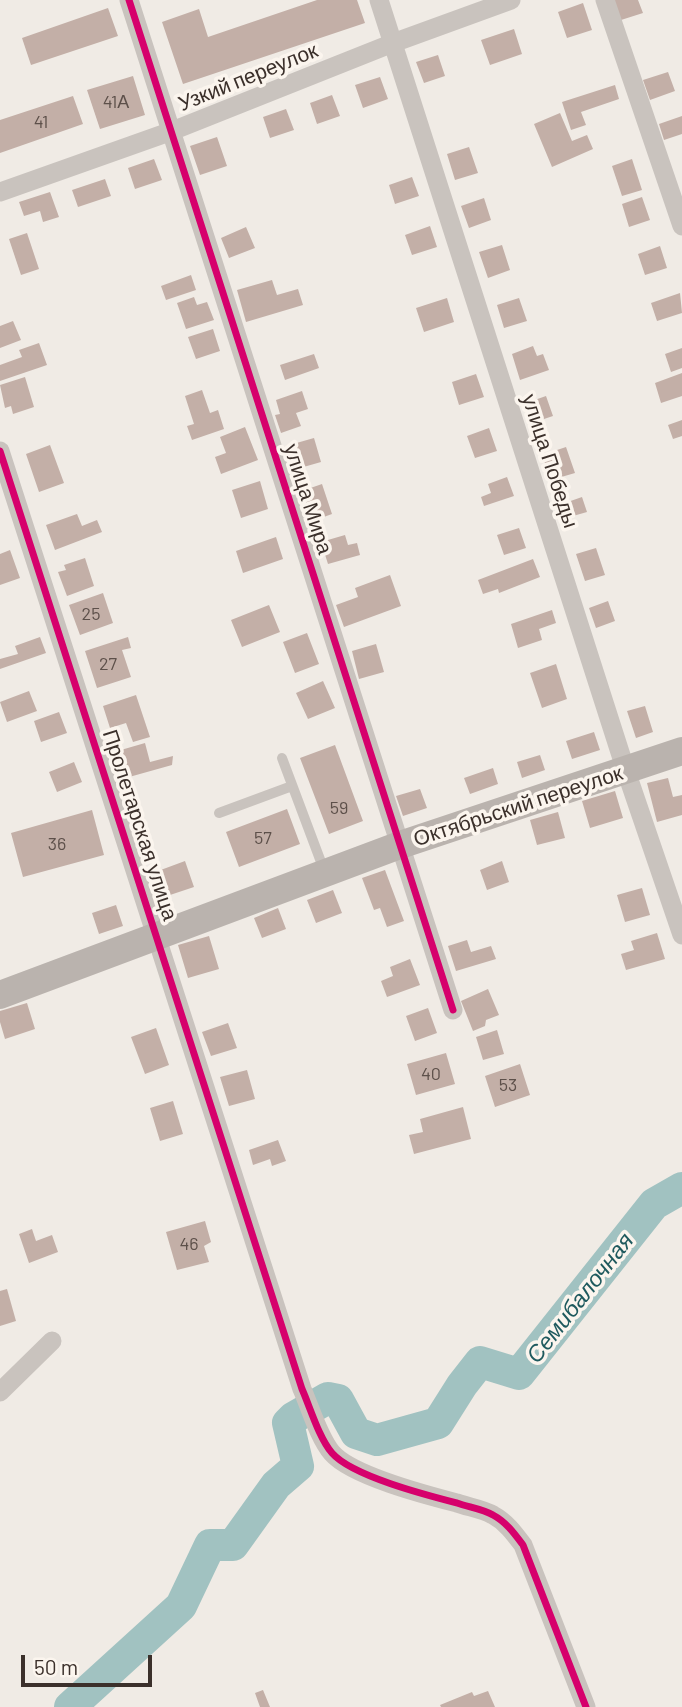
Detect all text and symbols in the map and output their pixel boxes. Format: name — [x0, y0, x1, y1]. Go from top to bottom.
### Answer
street label: Узкий переулок — [175, 38, 321, 116]
house number: 41А — [103, 91, 129, 113]
house number: 41 — [34, 111, 48, 133]
street label: улица Победы — [517, 391, 583, 531]
street label: улица Мира — [278, 441, 338, 557]
house number: 25 — [82, 603, 100, 625]
house number: 27 — [99, 653, 117, 675]
street label: Пролетарская улица — [97, 726, 183, 924]
street label: Октябрьский переулок — [410, 760, 626, 852]
house number: 59 — [330, 797, 348, 819]
house number: 57 — [254, 827, 272, 849]
house number: 36 — [48, 833, 66, 855]
house number: 40 — [421, 1063, 441, 1085]
house number: 53 — [499, 1074, 517, 1096]
water label: Семибалочная — [521, 1227, 639, 1369]
house number: 46 — [179, 1233, 199, 1255]
scale bar — [24, 1640, 156, 1684]
text: 50 m — [34, 1654, 78, 1679]

